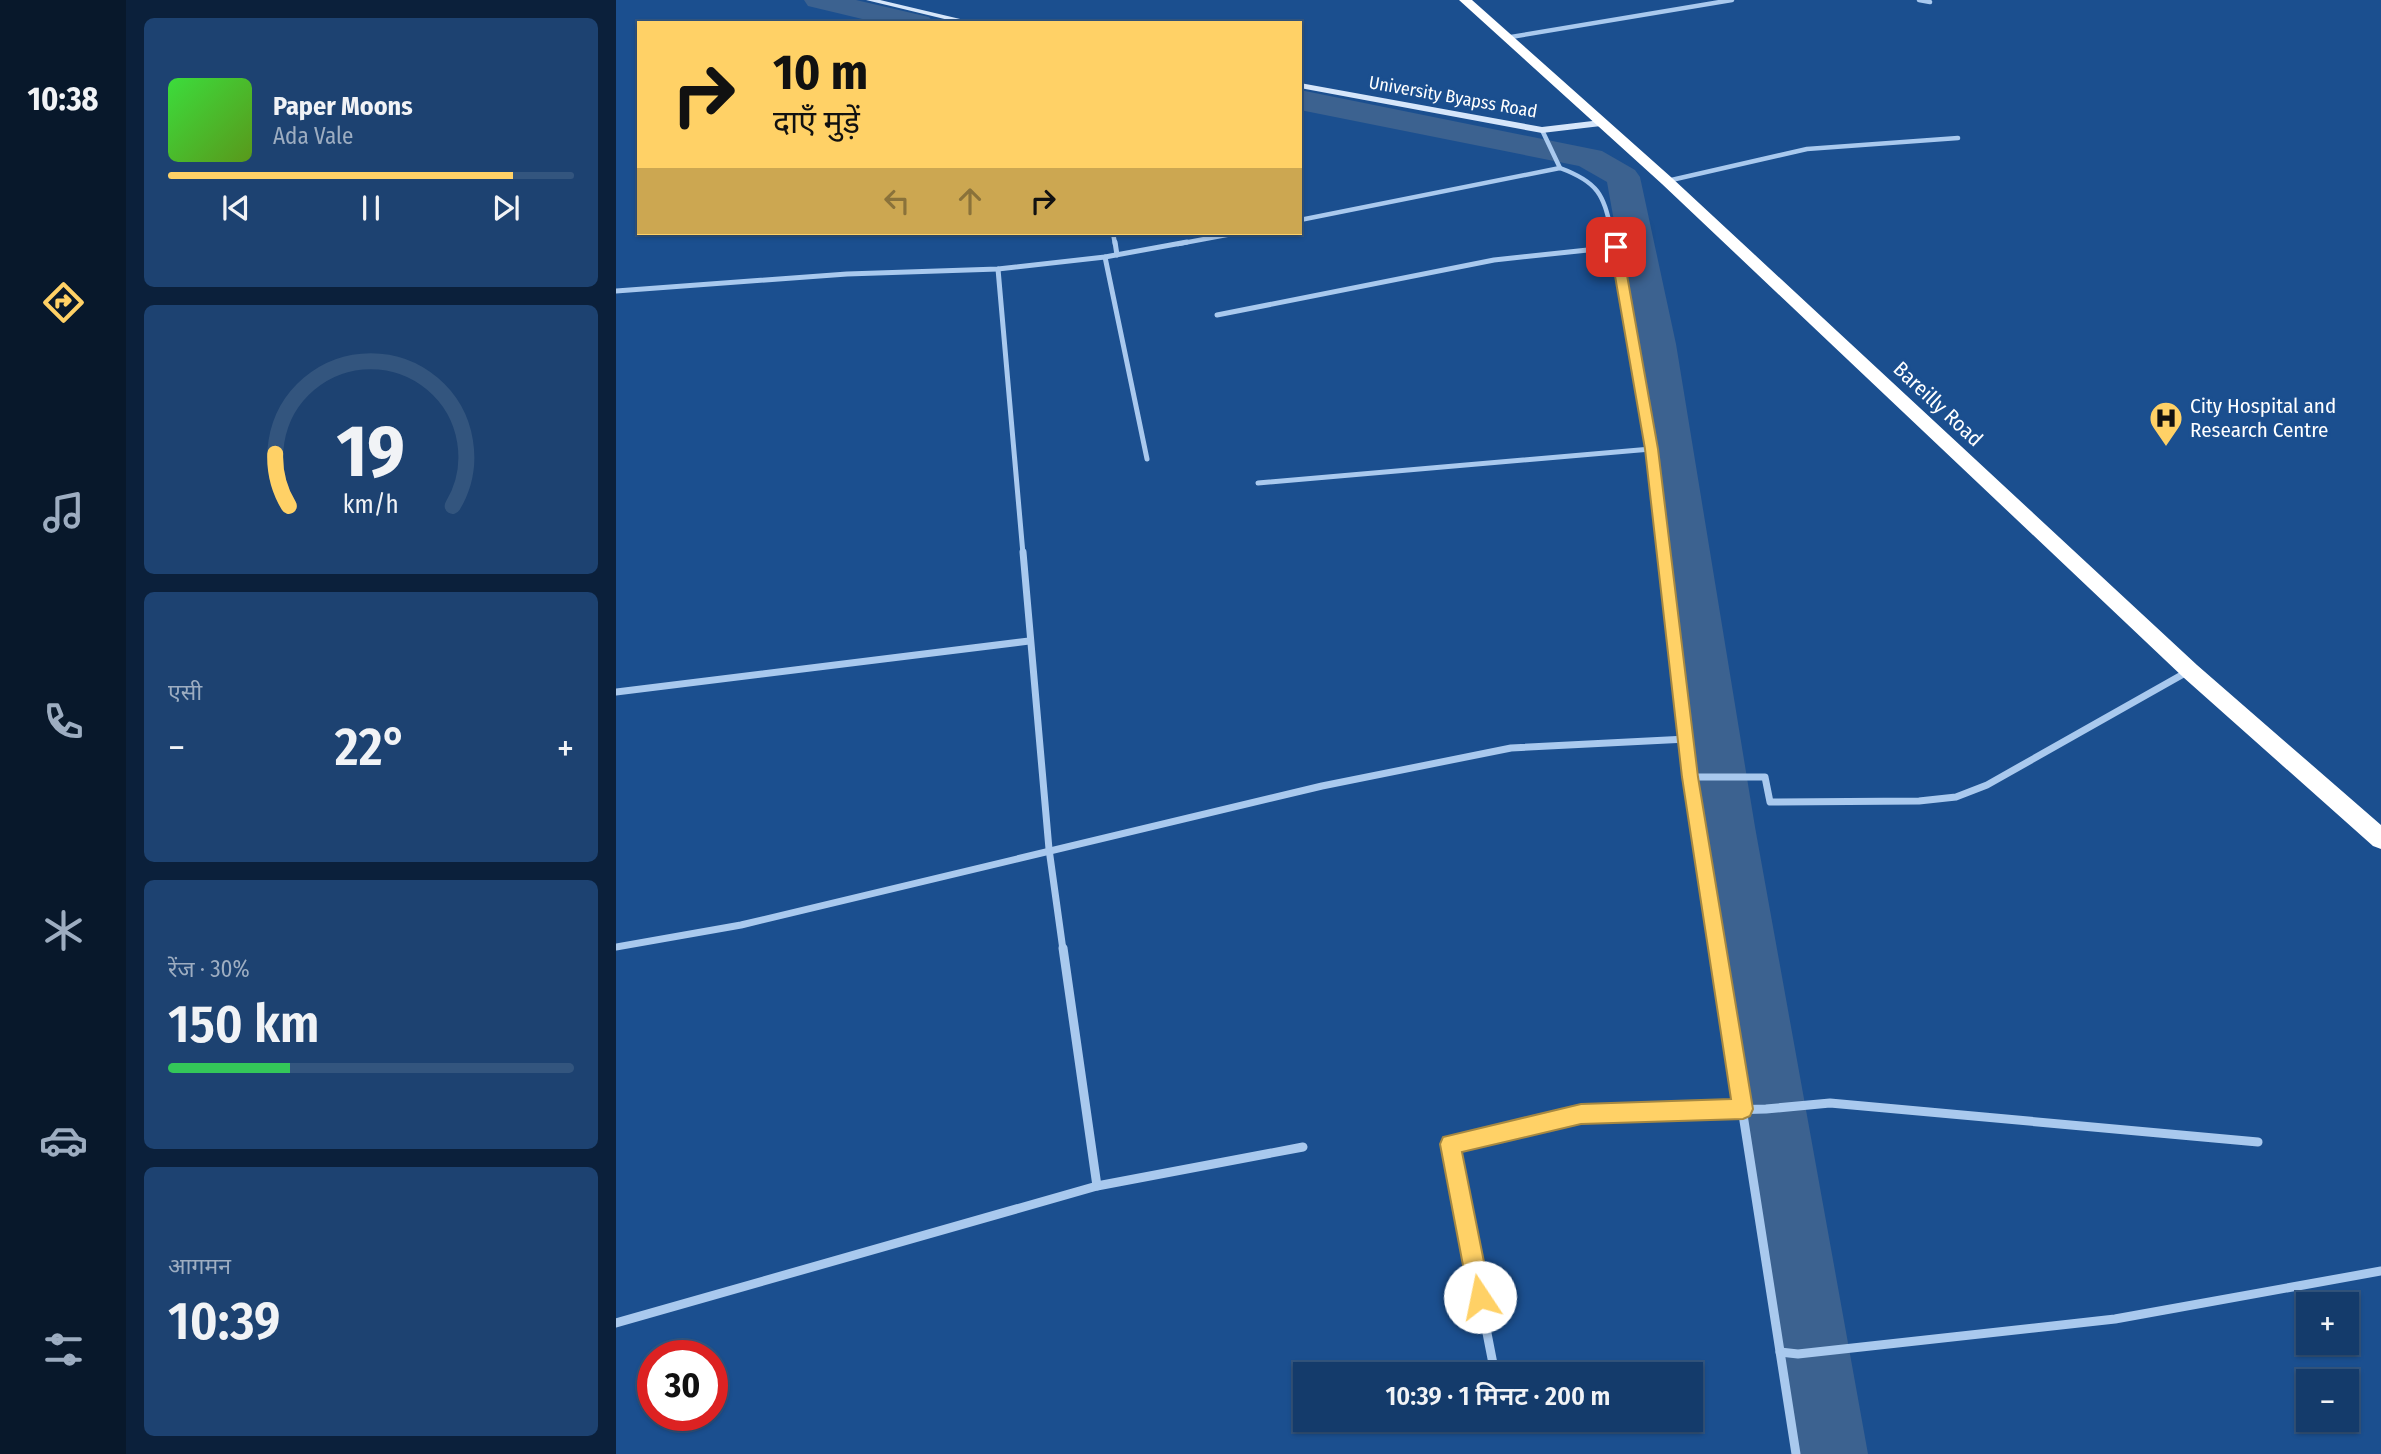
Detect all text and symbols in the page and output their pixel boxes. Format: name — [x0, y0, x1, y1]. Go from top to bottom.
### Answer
text: 10 m — [773, 43, 868, 102]
icon: right — [658, 49, 749, 140]
street label: University Byapss Road — [1367, 71, 1539, 123]
text: 10:38 — [28, 80, 98, 118]
text: Paper Moons — [273, 91, 413, 122]
text: दाएँ मुड़ें — [773, 103, 860, 141]
text: Ada Vale — [273, 122, 353, 150]
icon: left — [878, 182, 916, 220]
icon: ahead — [951, 182, 989, 220]
icon: right — [1024, 182, 1062, 220]
icon: previous — [217, 189, 255, 227]
icon: pause — [352, 189, 390, 227]
icon: next — [487, 189, 525, 227]
pin — [1586, 217, 1646, 277]
icon: arrive — [1597, 228, 1635, 266]
icon: directions — [39, 278, 88, 327]
street label: Bareilly Road — [1888, 356, 1988, 452]
place label: City Hospital and Research Centre — [2190, 393, 2336, 443]
hospital icon: City Hospital and Research Centre — [2147, 399, 2185, 448]
text: 19 — [337, 408, 405, 495]
icon: music — [39, 488, 88, 537]
text: km/h — [343, 490, 399, 520]
text: एसी — [168, 678, 202, 706]
icon: phone — [39, 697, 88, 746]
text: 22° — [335, 716, 407, 779]
text: − — [168, 725, 185, 771]
text: + — [557, 725, 574, 771]
icon: climate — [39, 906, 88, 955]
text: रेंज · 30% — [168, 955, 250, 983]
text: 150 km — [168, 993, 320, 1056]
icon: car — [39, 1116, 88, 1165]
text: आगमन — [168, 1252, 231, 1280]
position arrow — [1443, 1260, 1517, 1334]
text: 10:39 — [168, 1290, 280, 1353]
map controls — [2296, 1292, 2359, 1432]
button: + — [2296, 1292, 2359, 1355]
icon: filters — [39, 1325, 88, 1374]
speed limit sign: 30 — [637, 1340, 728, 1431]
button: − — [2296, 1369, 2359, 1432]
text: 10:39 · 1 मिनट · 200 m — [1385, 1381, 1611, 1412]

